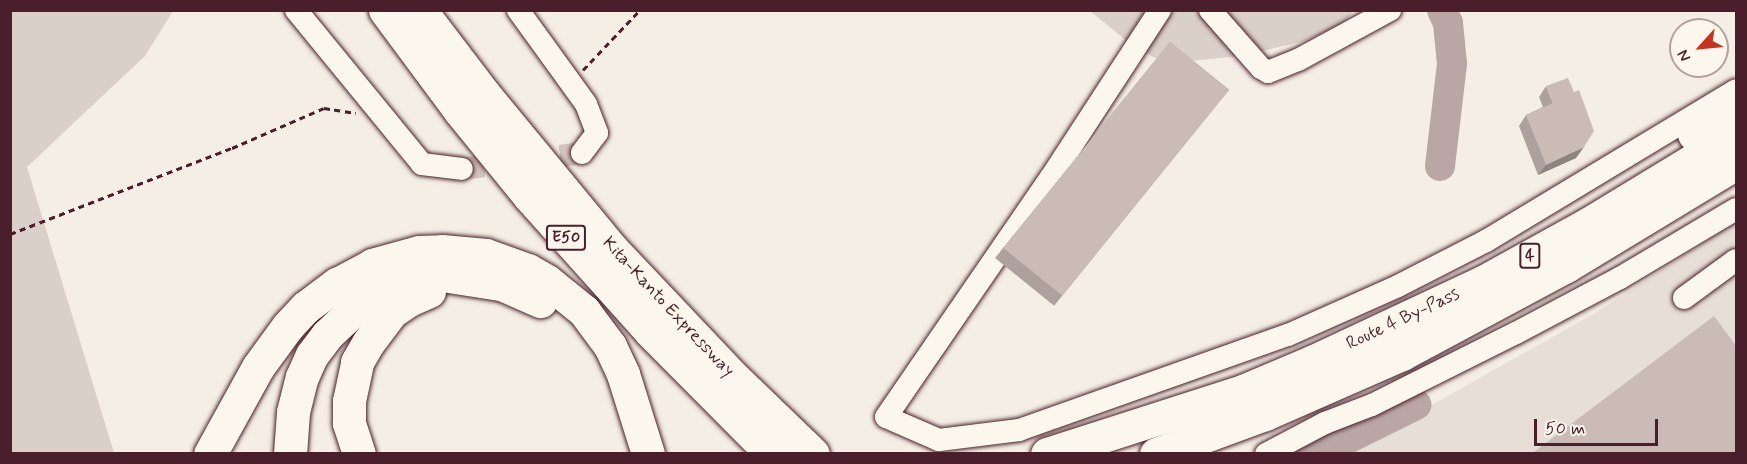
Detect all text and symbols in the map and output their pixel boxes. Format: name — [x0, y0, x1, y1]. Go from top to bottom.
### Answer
north arrow — [1669, 18, 1729, 78]
text: N — [1673, 46, 1696, 65]
road number: E50 — [545, 225, 587, 251]
street label: Kita-Kanto Expressway — [597, 231, 739, 383]
road number: 4 — [1518, 243, 1542, 269]
street label: Route 4 By-Pass — [1343, 283, 1463, 355]
scale bar — [1537, 407, 1662, 445]
text: 50 m — [1545, 417, 1585, 441]

